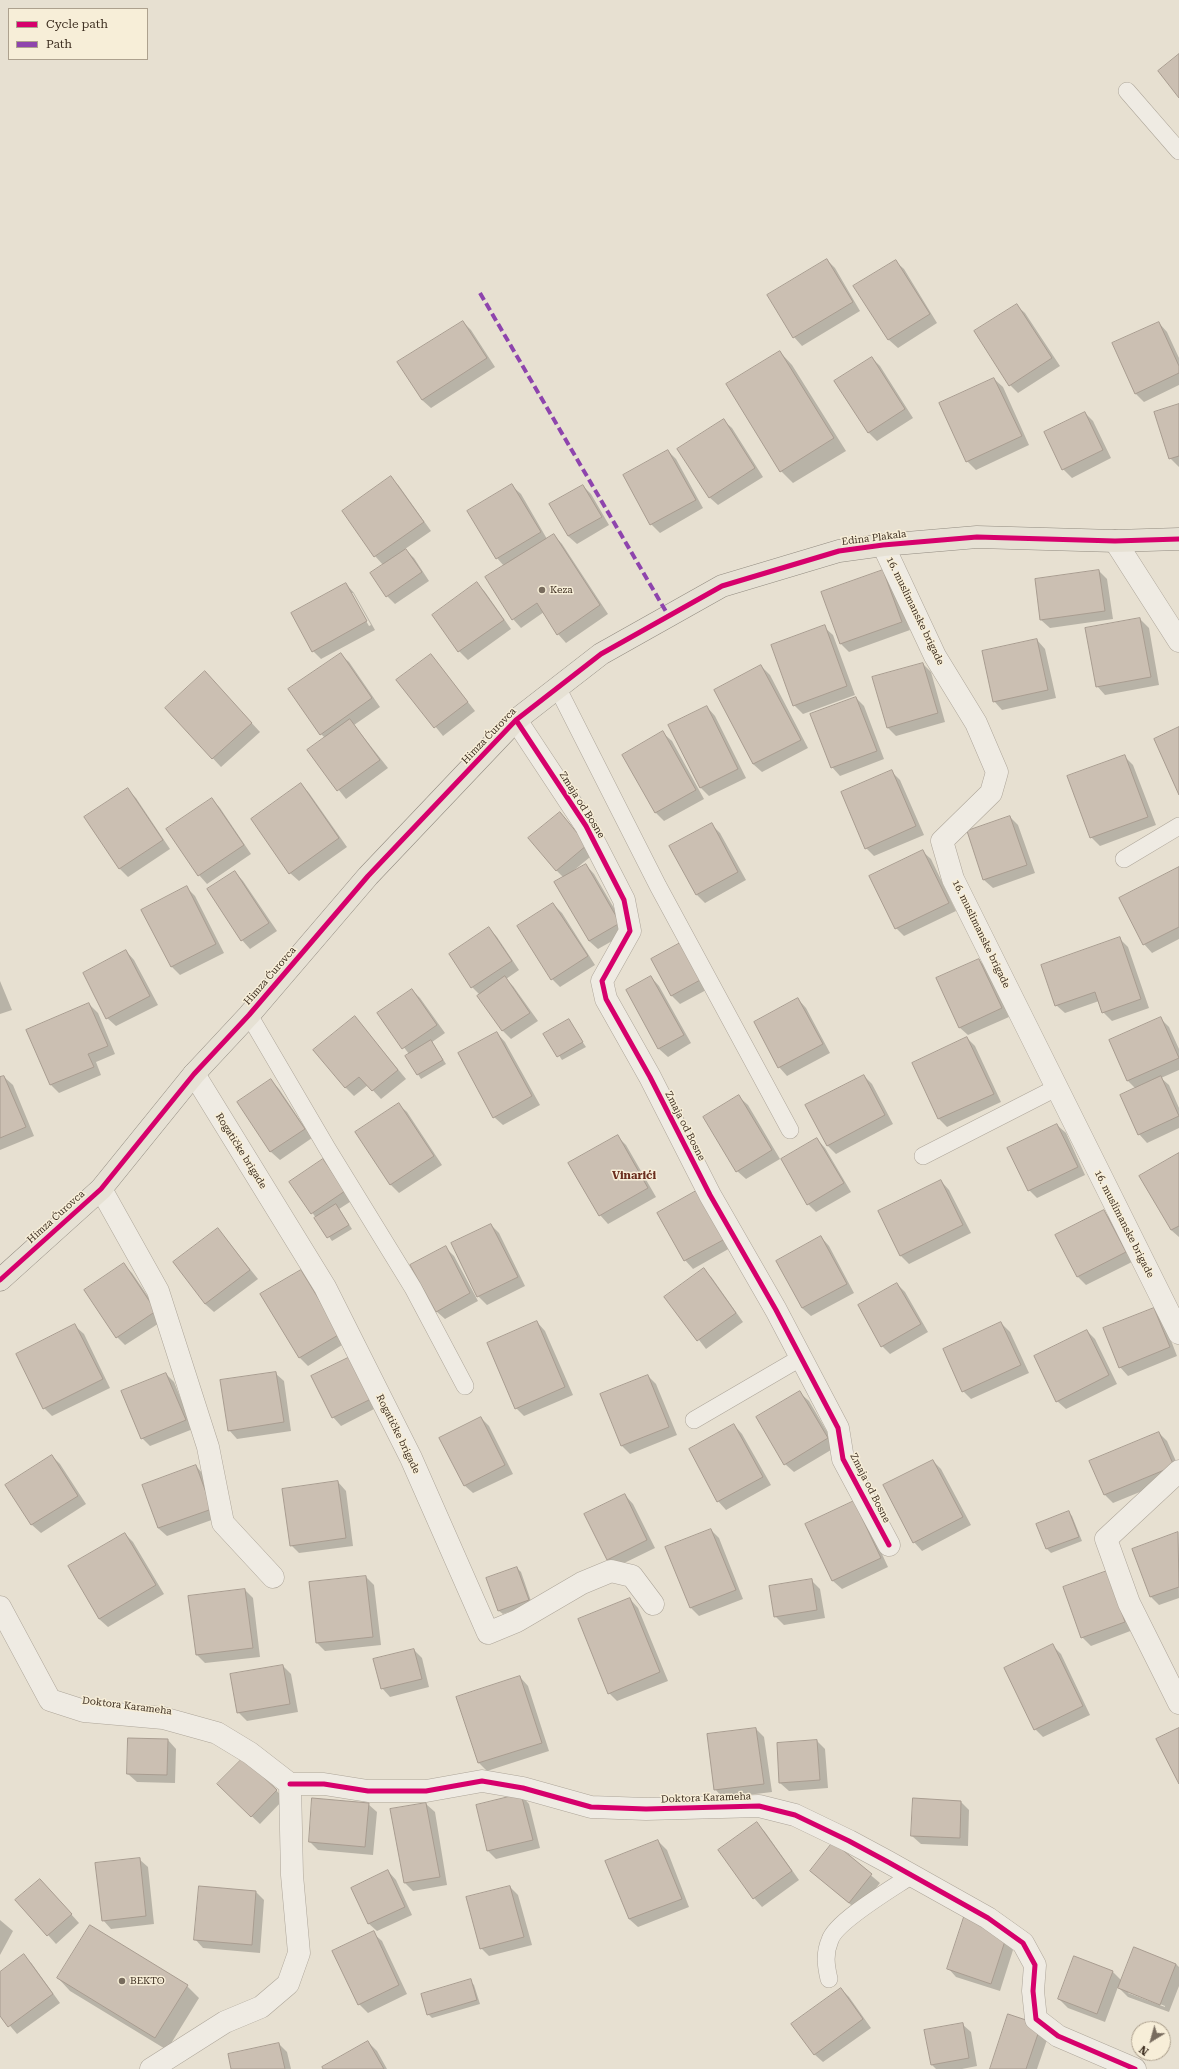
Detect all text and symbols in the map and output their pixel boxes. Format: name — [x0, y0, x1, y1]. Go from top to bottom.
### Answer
legend — [8, 8, 148, 60]
text: Cycle path — [46, 17, 108, 31]
text: Path — [46, 37, 72, 51]
street label: Edina Plakala — [841, 528, 907, 548]
street label: 16. muslimanske brigade — [884, 555, 946, 667]
place label: Keza — [550, 584, 573, 596]
marker: Keza — [537, 585, 547, 595]
street label: Himza Ćurovca — [459, 705, 519, 767]
street label: Zmaja od Bosne — [557, 769, 607, 841]
street label: 16. muslimanske brigade — [950, 878, 1012, 990]
street label: Himza Ćurovca — [241, 944, 299, 1008]
street label: Zmaja od Bosne — [662, 1089, 708, 1163]
street label: Rogatičke brigade — [213, 1111, 269, 1191]
street label: 16. muslimanske brigade — [1092, 1168, 1156, 1280]
district label: Vinarići — [612, 1169, 656, 1183]
street label: Himza Ćurovca — [25, 1188, 87, 1246]
street label: Rogatičke brigade — [374, 1392, 422, 1476]
street label: Zmaja od Bosne — [847, 1451, 893, 1525]
street label: Doktora Karameha — [81, 1695, 173, 1717]
street label: Doktora Karameha — [661, 1790, 751, 1806]
place label: BEKTO — [130, 1975, 165, 1987]
marker: BEKTO — [117, 1976, 127, 1986]
north arrow — [1131, 2021, 1171, 2061]
text: N — [1137, 2042, 1151, 2058]

